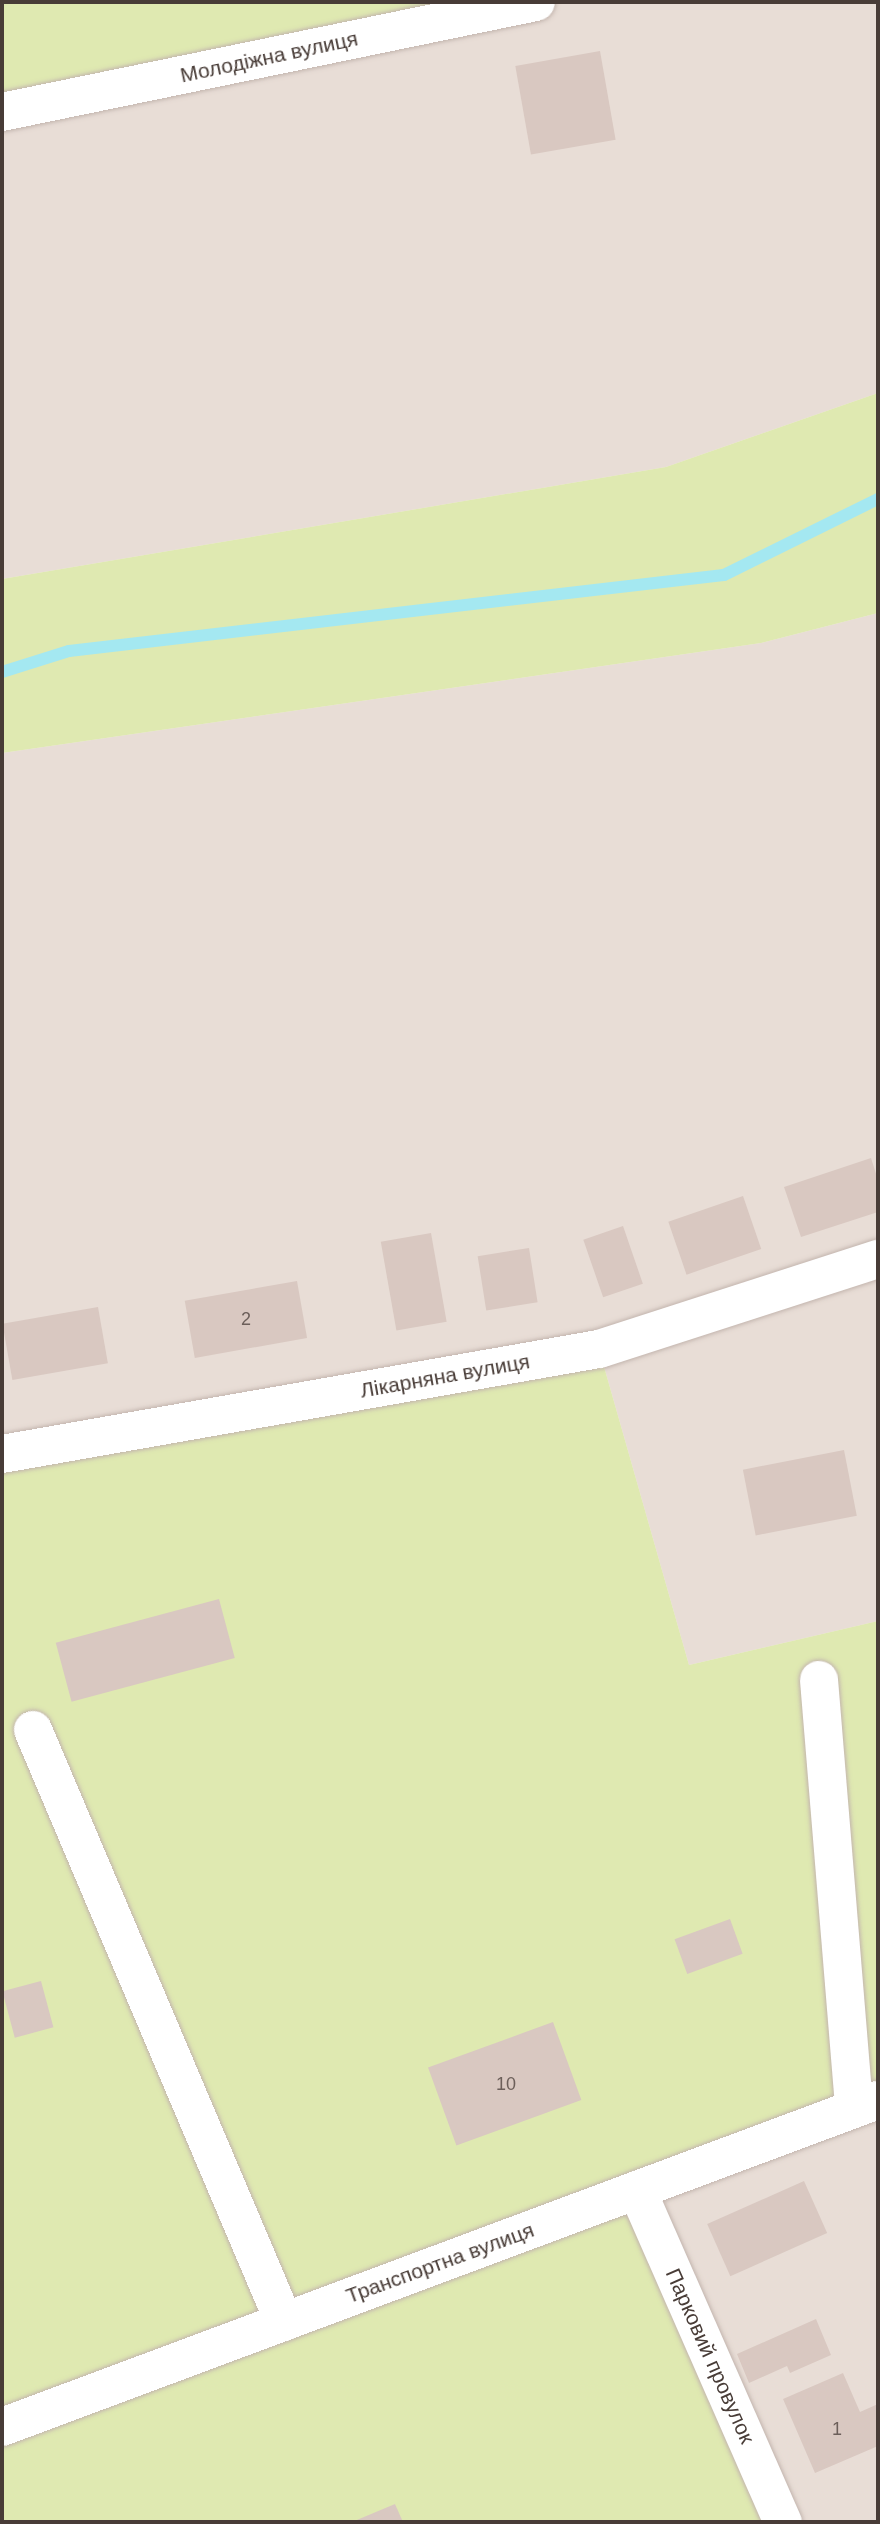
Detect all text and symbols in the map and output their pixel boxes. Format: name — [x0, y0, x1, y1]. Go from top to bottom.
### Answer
street label: Молодіжна вулиця — [178, 26, 360, 88]
house number: 2 — [241, 1308, 251, 1330]
street label: Лікарняна вулиця — [358, 1349, 532, 1403]
house number: 10 — [496, 2073, 516, 2095]
street label: Транспортна вулиця — [343, 2217, 537, 2309]
street label: Парковий провулок — [660, 2265, 760, 2447]
house number: 1 — [832, 2418, 842, 2440]

